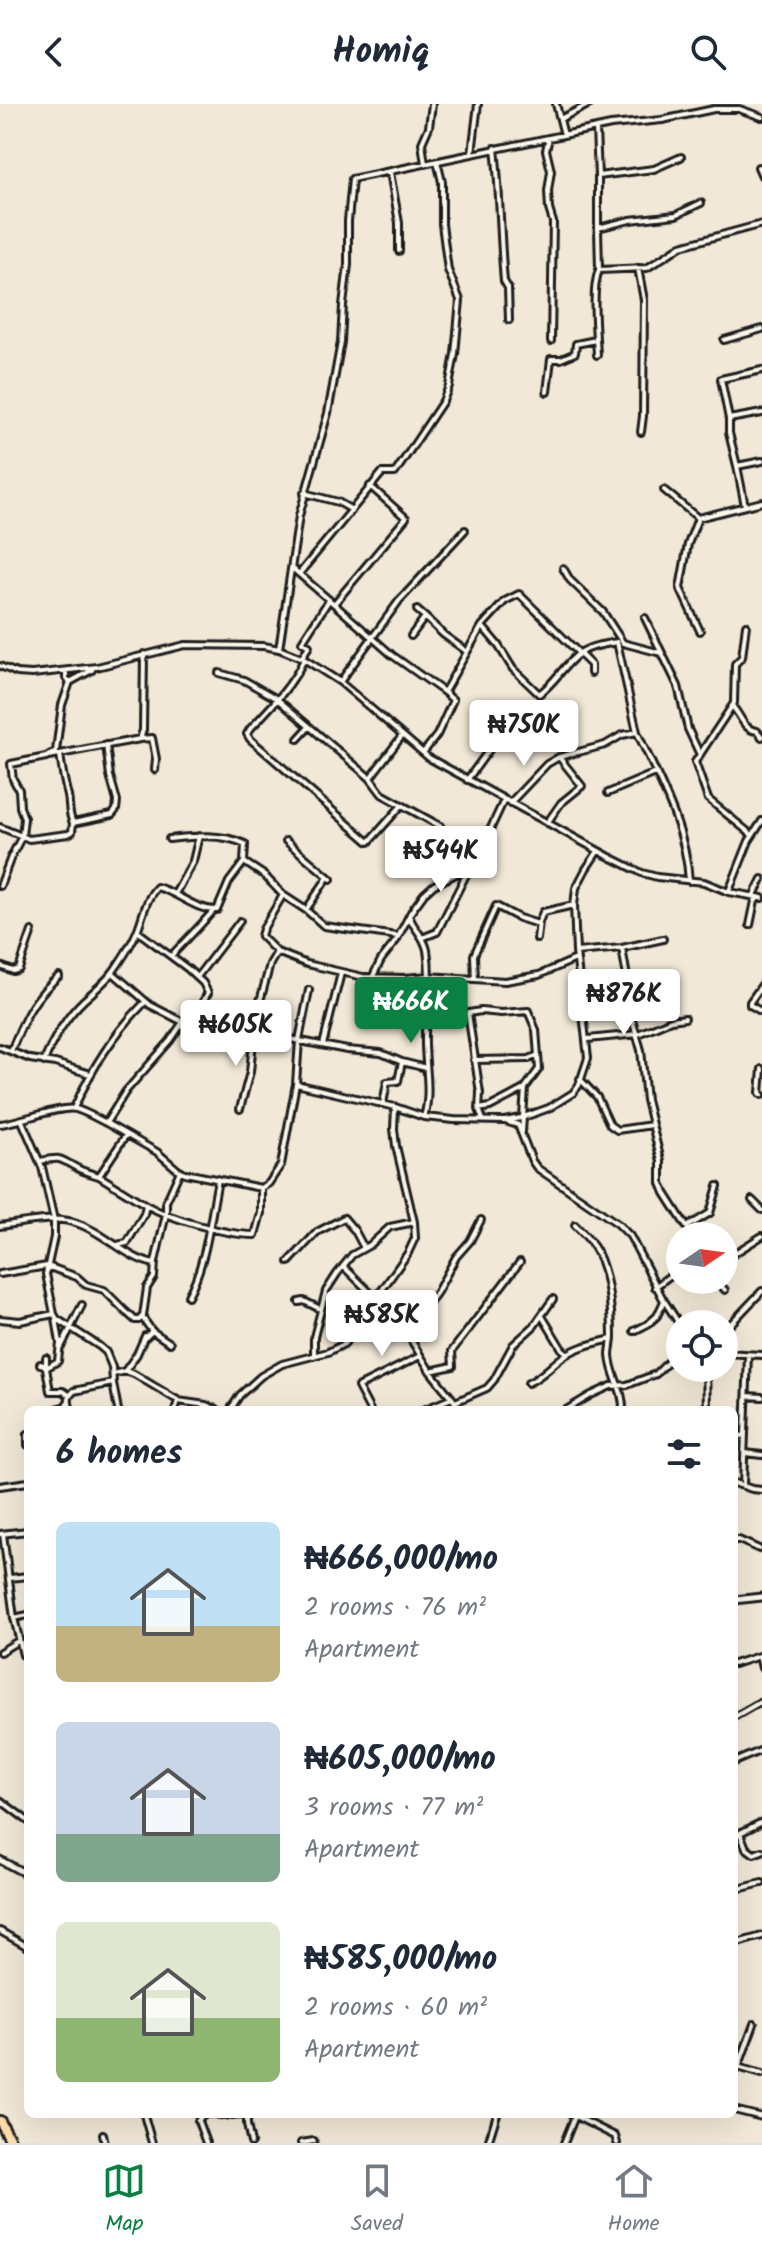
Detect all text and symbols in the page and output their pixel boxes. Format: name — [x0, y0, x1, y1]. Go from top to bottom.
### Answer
text: Homiq — [332, 24, 430, 81]
icon: back — [32, 30, 76, 74]
icon: search — [686, 30, 730, 74]
pin: ₦750K — [468, 700, 580, 768]
text: ₦750K — [487, 705, 561, 747]
pin: ₦544K — [385, 826, 497, 894]
text: ₦544K — [403, 831, 479, 873]
pin: ₦876K — [568, 969, 680, 1037]
text: ₦876K — [586, 974, 662, 1016]
pin: ₦666K — [355, 977, 467, 1045]
text: ₦666K — [373, 982, 449, 1024]
pin: ₦605K — [180, 1000, 292, 1068]
text: ₦605K — [198, 1005, 274, 1047]
north arrow — [666, 1222, 738, 1294]
map controls — [666, 1222, 738, 1382]
pin: ₦585K — [326, 1290, 438, 1358]
text: ₦585K — [344, 1295, 420, 1337]
button: locate — [666, 1310, 738, 1382]
text: 6 homes — [56, 1427, 182, 1481]
icon: filters — [662, 1432, 706, 1476]
text: ₦666,000/mo — [304, 1533, 498, 1587]
icon: home — [120, 1554, 216, 1650]
text: 2 rooms · 76 m² — [304, 1587, 486, 1629]
text: Apartment — [304, 1629, 419, 1671]
text: ₦605,000/mo — [304, 1733, 496, 1787]
icon: home — [120, 1754, 216, 1850]
text: 3 rooms · 77 m² — [304, 1787, 483, 1829]
text: Apartment — [304, 1829, 419, 1871]
text: ₦585,000/mo — [304, 1933, 497, 1987]
icon: home — [120, 1954, 216, 2050]
text: 2 rooms · 60 m² — [304, 1987, 487, 2029]
text: Apartment — [304, 2029, 419, 2071]
tab: Map — [102, 2159, 146, 2242]
tab: Saved — [351, 2159, 403, 2242]
tab: Home — [608, 2159, 660, 2242]

